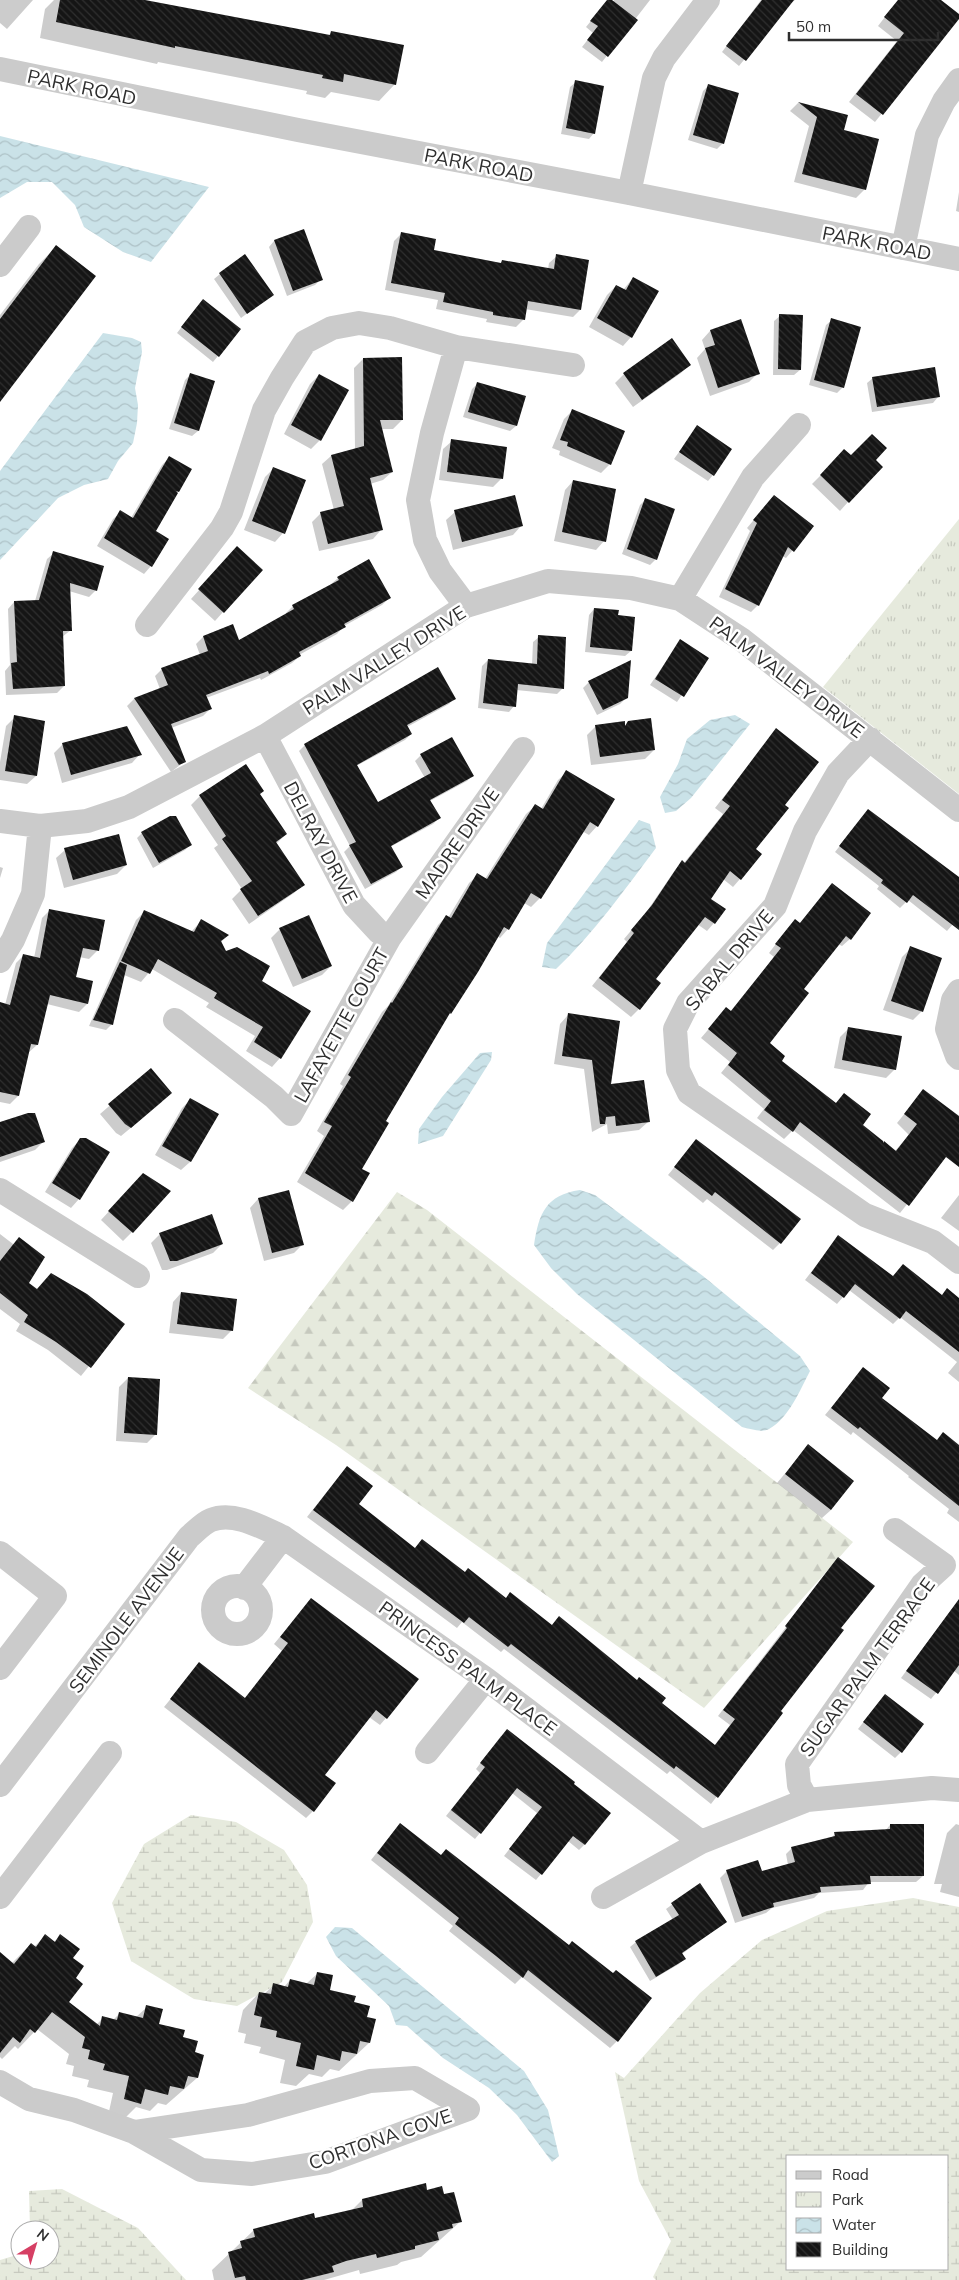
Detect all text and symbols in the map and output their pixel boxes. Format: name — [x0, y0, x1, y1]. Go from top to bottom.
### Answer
scale bar — [789, 10, 938, 42]
text: 50 m — [796, 17, 831, 36]
street label: PARK ROAD — [25, 64, 139, 110]
street label: PARK ROAD — [422, 143, 536, 187]
street label: PARK ROAD — [820, 221, 934, 265]
street label: PALM VALLEY DRIVE — [298, 600, 470, 720]
street label: PALM VALLEY DRIVE — [705, 611, 869, 743]
street label: DELRAY DRIVE — [279, 777, 363, 907]
street label: MADRE DRIVE — [410, 783, 504, 903]
street label: SABAL DRIVE — [680, 905, 778, 1015]
street label: LAFAYETTE COURT — [288, 943, 394, 1107]
street label: SEMINOLE AVENUE — [63, 1542, 189, 1698]
street label: SUGAR PALM TERRACE — [794, 1573, 940, 1761]
street label: PRINCESS PALM PLACE — [374, 1595, 562, 1741]
street label: CORTONA COVE — [305, 2103, 455, 2175]
legend — [786, 2155, 949, 2270]
text: Road — [832, 2165, 869, 2184]
text: Park — [832, 2190, 864, 2209]
text: Water — [832, 2215, 876, 2234]
north arrow — [10, 2220, 60, 2270]
text: N — [33, 2224, 53, 2245]
text: Building — [832, 2240, 888, 2259]

